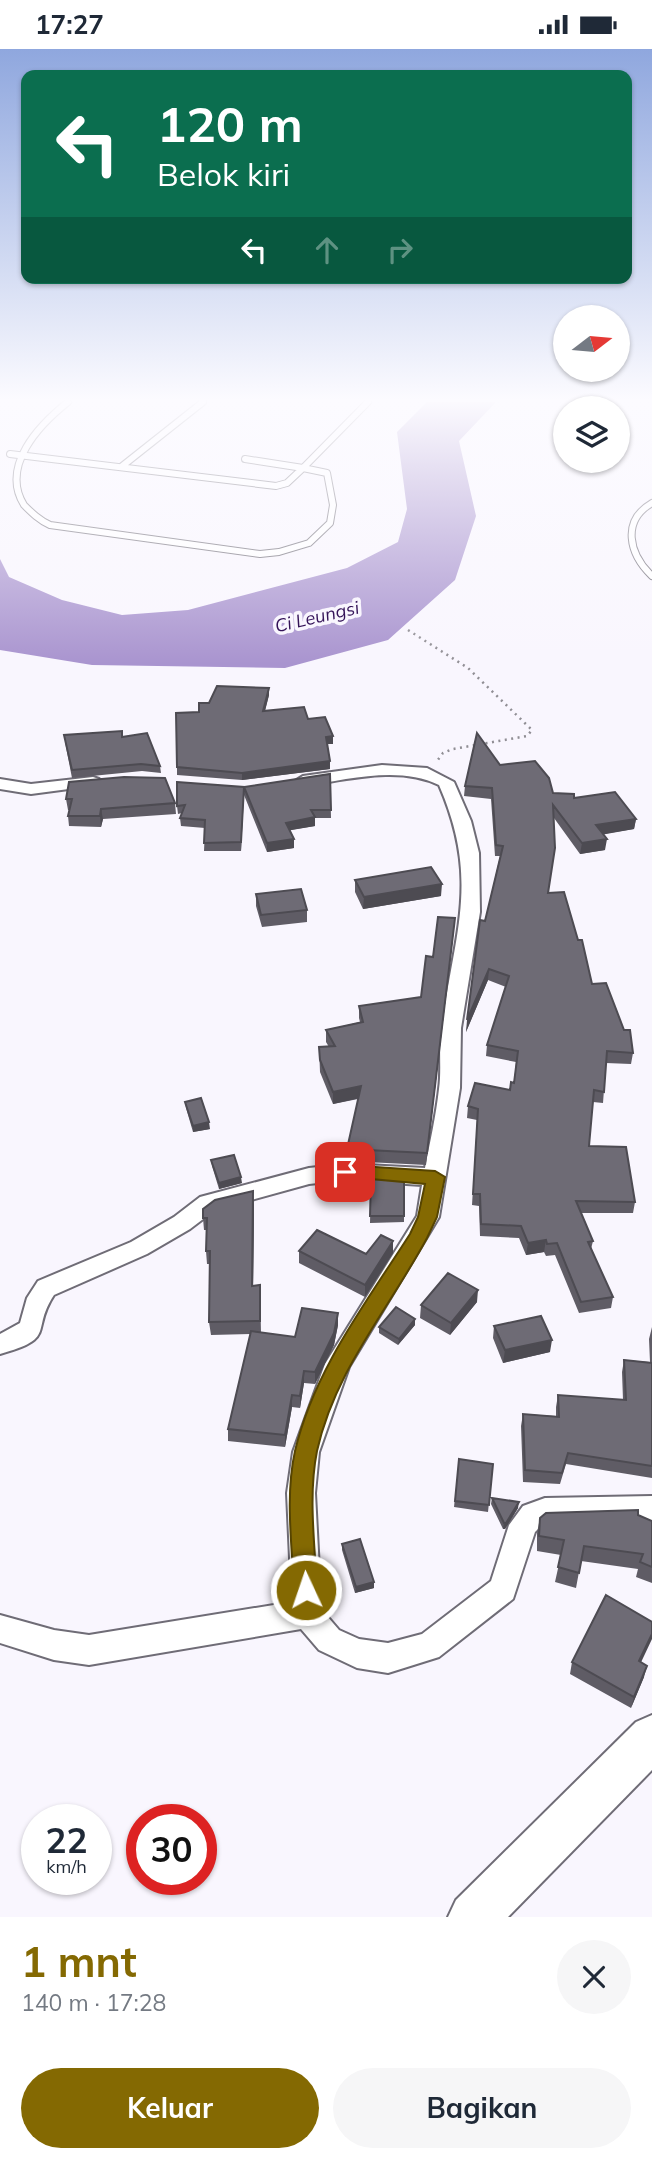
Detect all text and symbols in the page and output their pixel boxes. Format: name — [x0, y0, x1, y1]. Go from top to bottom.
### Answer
text: 17:27 — [35, 8, 104, 41]
text: 120 m — [157, 93, 303, 154]
icon: left — [42, 98, 133, 189]
text: Belok kiri — [157, 154, 290, 194]
icon: left — [235, 231, 273, 269]
icon: ahead — [308, 231, 346, 269]
icon: right — [381, 231, 419, 269]
north arrow — [553, 305, 630, 381]
map controls — [553, 305, 630, 473]
button: layers — [553, 396, 630, 473]
water label: Ci Leungsi — [272, 595, 362, 637]
pin — [315, 1142, 375, 1202]
icon: arrive — [326, 1153, 364, 1191]
position arrow — [269, 1553, 343, 1627]
speed limit sign: 30 — [126, 1804, 217, 1895]
text: 22 — [45, 1818, 88, 1862]
text: km/h — [46, 1855, 87, 1878]
text: 1 mnt — [21, 1935, 137, 1988]
button: close — [557, 1940, 631, 2014]
text: 140 m · 17:28 — [21, 1988, 166, 2017]
button: Keluar — [21, 2068, 319, 2148]
button: Bagikan — [333, 2068, 631, 2148]

